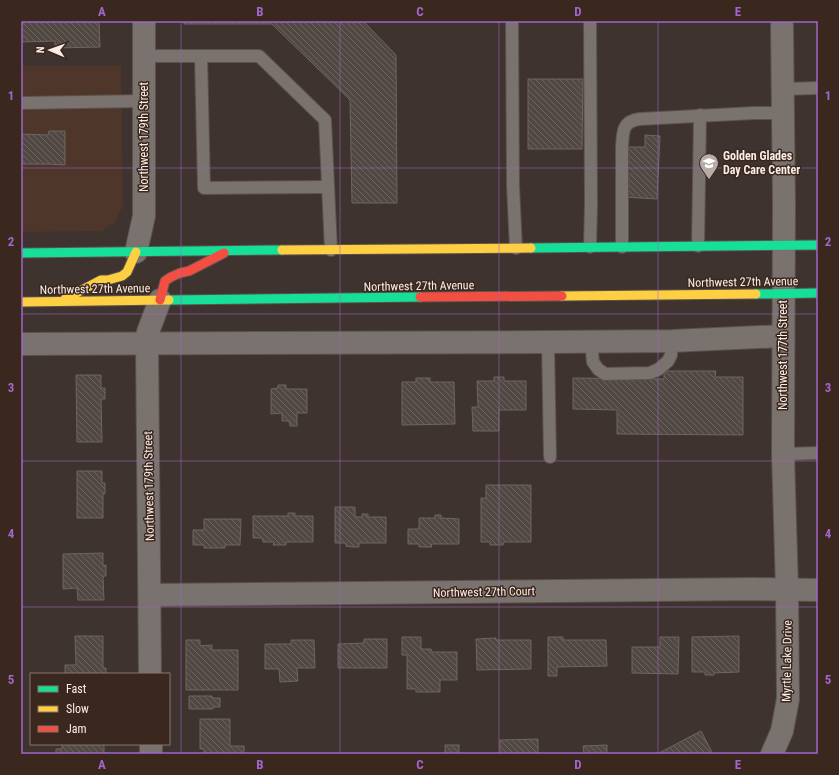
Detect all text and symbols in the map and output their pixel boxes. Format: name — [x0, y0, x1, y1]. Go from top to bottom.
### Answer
text: A — [98, 4, 106, 19]
text: B — [256, 4, 264, 19]
text: C — [416, 4, 424, 19]
text: D — [574, 4, 582, 19]
text: E — [735, 4, 742, 19]
north arrow — [30, 30, 70, 70]
text: N — [34, 46, 47, 53]
street label: Northwest 179th Street — [137, 82, 151, 192]
text: 1 — [8, 88, 14, 103]
text: 1 — [825, 88, 831, 103]
place label: Golden Glades Day Care Center — [723, 149, 800, 177]
school or university icon: Golden Glades Day Care Center — [698, 152, 720, 180]
text: 2 — [8, 234, 15, 249]
text: 2 — [825, 234, 832, 249]
street label: Northwest 27th Avenue — [688, 274, 799, 290]
street label: Northwest 27th Avenue — [364, 278, 475, 294]
street label: Northwest 27th Avenue — [40, 281, 151, 297]
street label: Northwest 177th Street — [776, 300, 790, 410]
text: 3 — [8, 380, 14, 395]
text: 3 — [825, 380, 831, 395]
street label: Northwest 179th Street — [141, 430, 157, 541]
text: 4 — [8, 526, 15, 541]
text: 4 — [825, 526, 832, 541]
street label: Northwest 27th Court — [433, 584, 536, 600]
street label: Myrtle Lake Drive — [779, 620, 795, 702]
text: 5 — [8, 672, 15, 687]
text: 5 — [825, 672, 832, 687]
legend — [30, 673, 170, 745]
text: Fast — [66, 682, 87, 696]
text: Slow — [66, 702, 89, 716]
text: Jam — [66, 722, 87, 736]
text: A — [98, 757, 106, 772]
text: B — [256, 757, 264, 772]
text: C — [416, 757, 424, 772]
text: D — [574, 757, 582, 772]
text: E — [735, 757, 742, 772]

